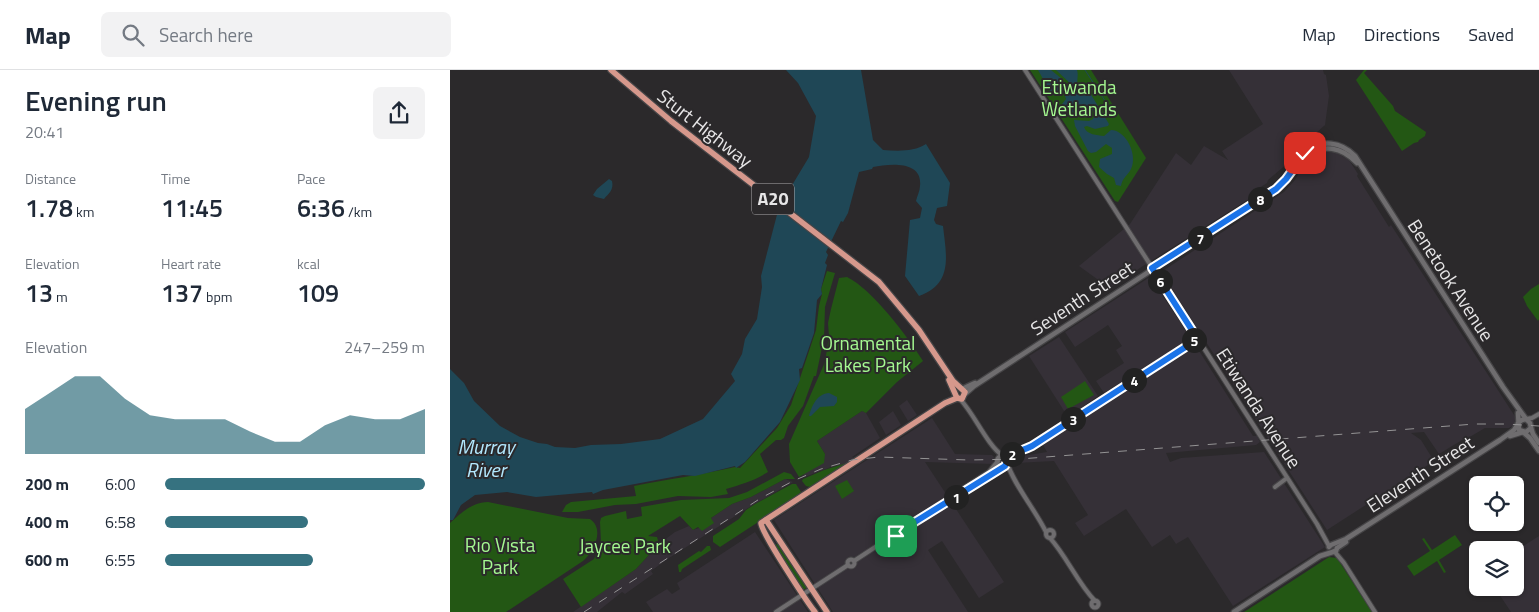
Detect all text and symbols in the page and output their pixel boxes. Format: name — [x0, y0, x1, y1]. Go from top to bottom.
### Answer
search box — [101, 12, 451, 57]
text: Map — [25, 17, 71, 53]
text: Search here — [159, 20, 253, 49]
icon: search — [119, 21, 147, 49]
text: Map — [1302, 21, 1336, 48]
text: Directions — [1364, 21, 1440, 48]
text: Saved — [1468, 21, 1514, 48]
park label: Etiwanda Wetlands — [1041, 72, 1117, 123]
text: Evening run — [25, 79, 167, 122]
street label: Sturt Highway — [651, 81, 759, 174]
button: share — [373, 87, 425, 139]
text: 20:41 — [25, 120, 64, 144]
pin — [1284, 132, 1326, 174]
icon: check — [1291, 139, 1319, 167]
text: Distance — [25, 168, 76, 189]
text: Time — [161, 168, 190, 189]
text: Pace — [297, 168, 325, 189]
road number: A20 — [752, 184, 794, 214]
pin: 8 — [1248, 186, 1272, 212]
text: 1.78 — [25, 189, 73, 227]
text: 11:45 — [161, 189, 223, 227]
text: 6:36 — [297, 189, 345, 227]
text: 8 — [1257, 189, 1264, 210]
text: km — [73, 201, 94, 222]
text: /km — [345, 201, 372, 222]
street label: Benetook Avenue — [1401, 213, 1502, 347]
pin: 7 — [1188, 226, 1212, 250]
text: 7 — [1197, 228, 1204, 249]
text: Elevation — [25, 253, 79, 274]
text: Heart rate — [161, 253, 221, 274]
text: kcal — [297, 253, 320, 274]
street label: Seventh Street — [1024, 253, 1140, 342]
pin: 6 — [1148, 268, 1172, 294]
text: 6 — [1157, 271, 1164, 292]
text: 13 — [25, 274, 53, 312]
text: 137 — [161, 274, 203, 312]
text: 109 — [297, 274, 339, 312]
text: m — [53, 286, 68, 307]
text: bpm — [203, 286, 233, 307]
park label: Ornamental Lakes Park — [820, 328, 916, 379]
pin: 5 — [1182, 328, 1206, 352]
text: 5 — [1191, 330, 1198, 351]
text: Elevation — [25, 335, 87, 359]
text: 247–259 m — [344, 335, 425, 359]
street label: Etiwanda Avenue — [1210, 342, 1309, 474]
pin: 4 — [1122, 368, 1146, 392]
text: 4 — [1131, 370, 1138, 391]
pin: 3 — [1060, 406, 1086, 432]
text: 3 — [1070, 409, 1077, 430]
street label: Eleventh Street — [1360, 428, 1480, 519]
water label: Murray River — [457, 431, 516, 485]
pin: 2 — [1000, 442, 1024, 466]
text: 2 — [1009, 444, 1016, 465]
text: 200 m — [25, 472, 69, 496]
text: 6:00 — [105, 472, 135, 496]
map controls — [1469, 476, 1524, 596]
button: locate — [1469, 476, 1524, 531]
pin: 1 — [944, 484, 968, 510]
text: 1 — [953, 487, 960, 508]
text: 400 m — [25, 510, 69, 534]
text: 6:58 — [105, 510, 135, 534]
pin — [875, 515, 917, 557]
icon: arrive — [882, 522, 910, 550]
park label: Rio Vista Park — [465, 530, 536, 581]
park label: Jaycee Park — [579, 531, 671, 560]
button: layers — [1469, 541, 1524, 596]
text: 600 m — [25, 548, 69, 572]
text: 6:55 — [105, 548, 135, 572]

